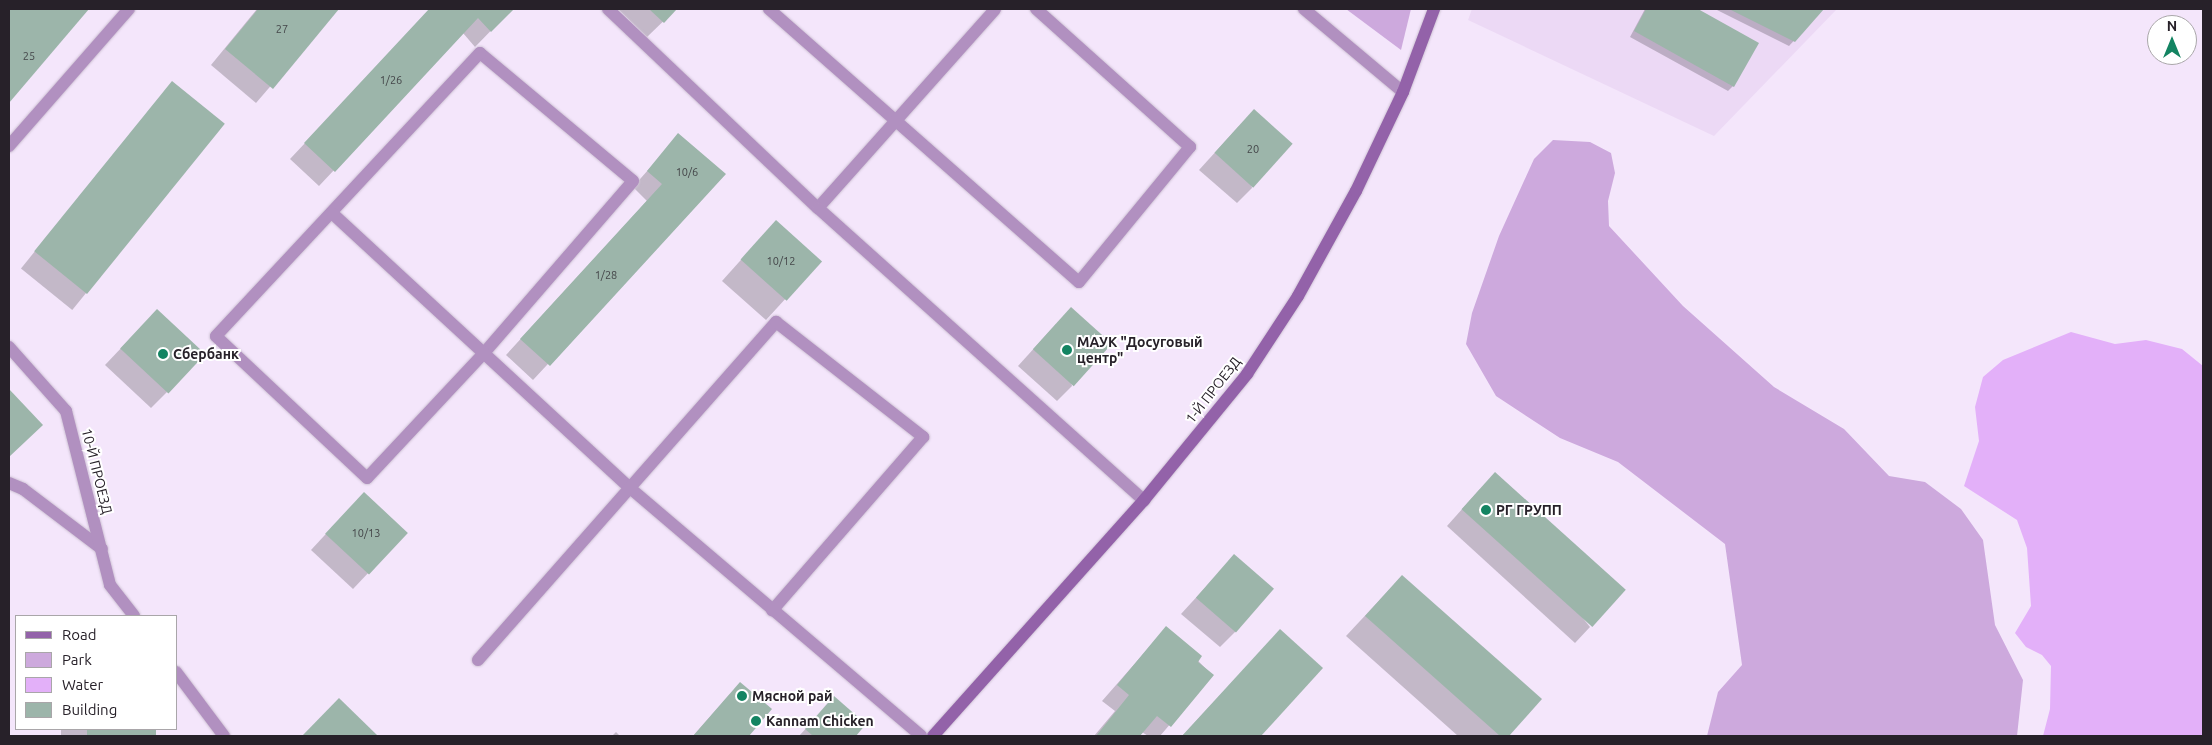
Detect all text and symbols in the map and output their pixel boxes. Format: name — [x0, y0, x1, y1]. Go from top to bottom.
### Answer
north arrow — [2147, 15, 2197, 65]
text: N — [2167, 18, 2177, 34]
house number: 27 — [276, 22, 288, 36]
house number: 25 — [23, 49, 35, 63]
house number: 1/26 — [380, 73, 402, 87]
house number: 20 — [1247, 142, 1259, 156]
house number: 10/6 — [676, 165, 698, 179]
house number: 10/12 — [767, 254, 795, 268]
house number: 1/28 — [595, 268, 617, 282]
place label: МАУК "Досуговый центр" — [1077, 334, 1203, 367]
marker: МАУК "Досуговый центр" — [1061, 344, 1073, 356]
place label: Сбербанк — [173, 346, 239, 362]
marker: Сбербанк — [157, 348, 169, 360]
street label: 1-Й ПРОЕЗД — [1182, 354, 1244, 426]
street label: 10-Й ПРОЕЗД — [78, 427, 116, 515]
place label: РГ ГРУПП — [1496, 502, 1562, 518]
marker: РГ ГРУПП — [1480, 504, 1492, 516]
house number: 10/13 — [352, 526, 380, 540]
legend — [15, 615, 178, 730]
text: Road — [62, 626, 97, 643]
text: Park — [62, 651, 92, 668]
text: Water — [62, 676, 103, 693]
place label: Мясной рай — [752, 688, 832, 704]
marker: Мясной рай — [736, 690, 748, 702]
text: Building — [62, 701, 117, 718]
place label: Kannam Chicken — [766, 713, 874, 729]
marker: Kannam Chicken — [750, 715, 762, 727]

